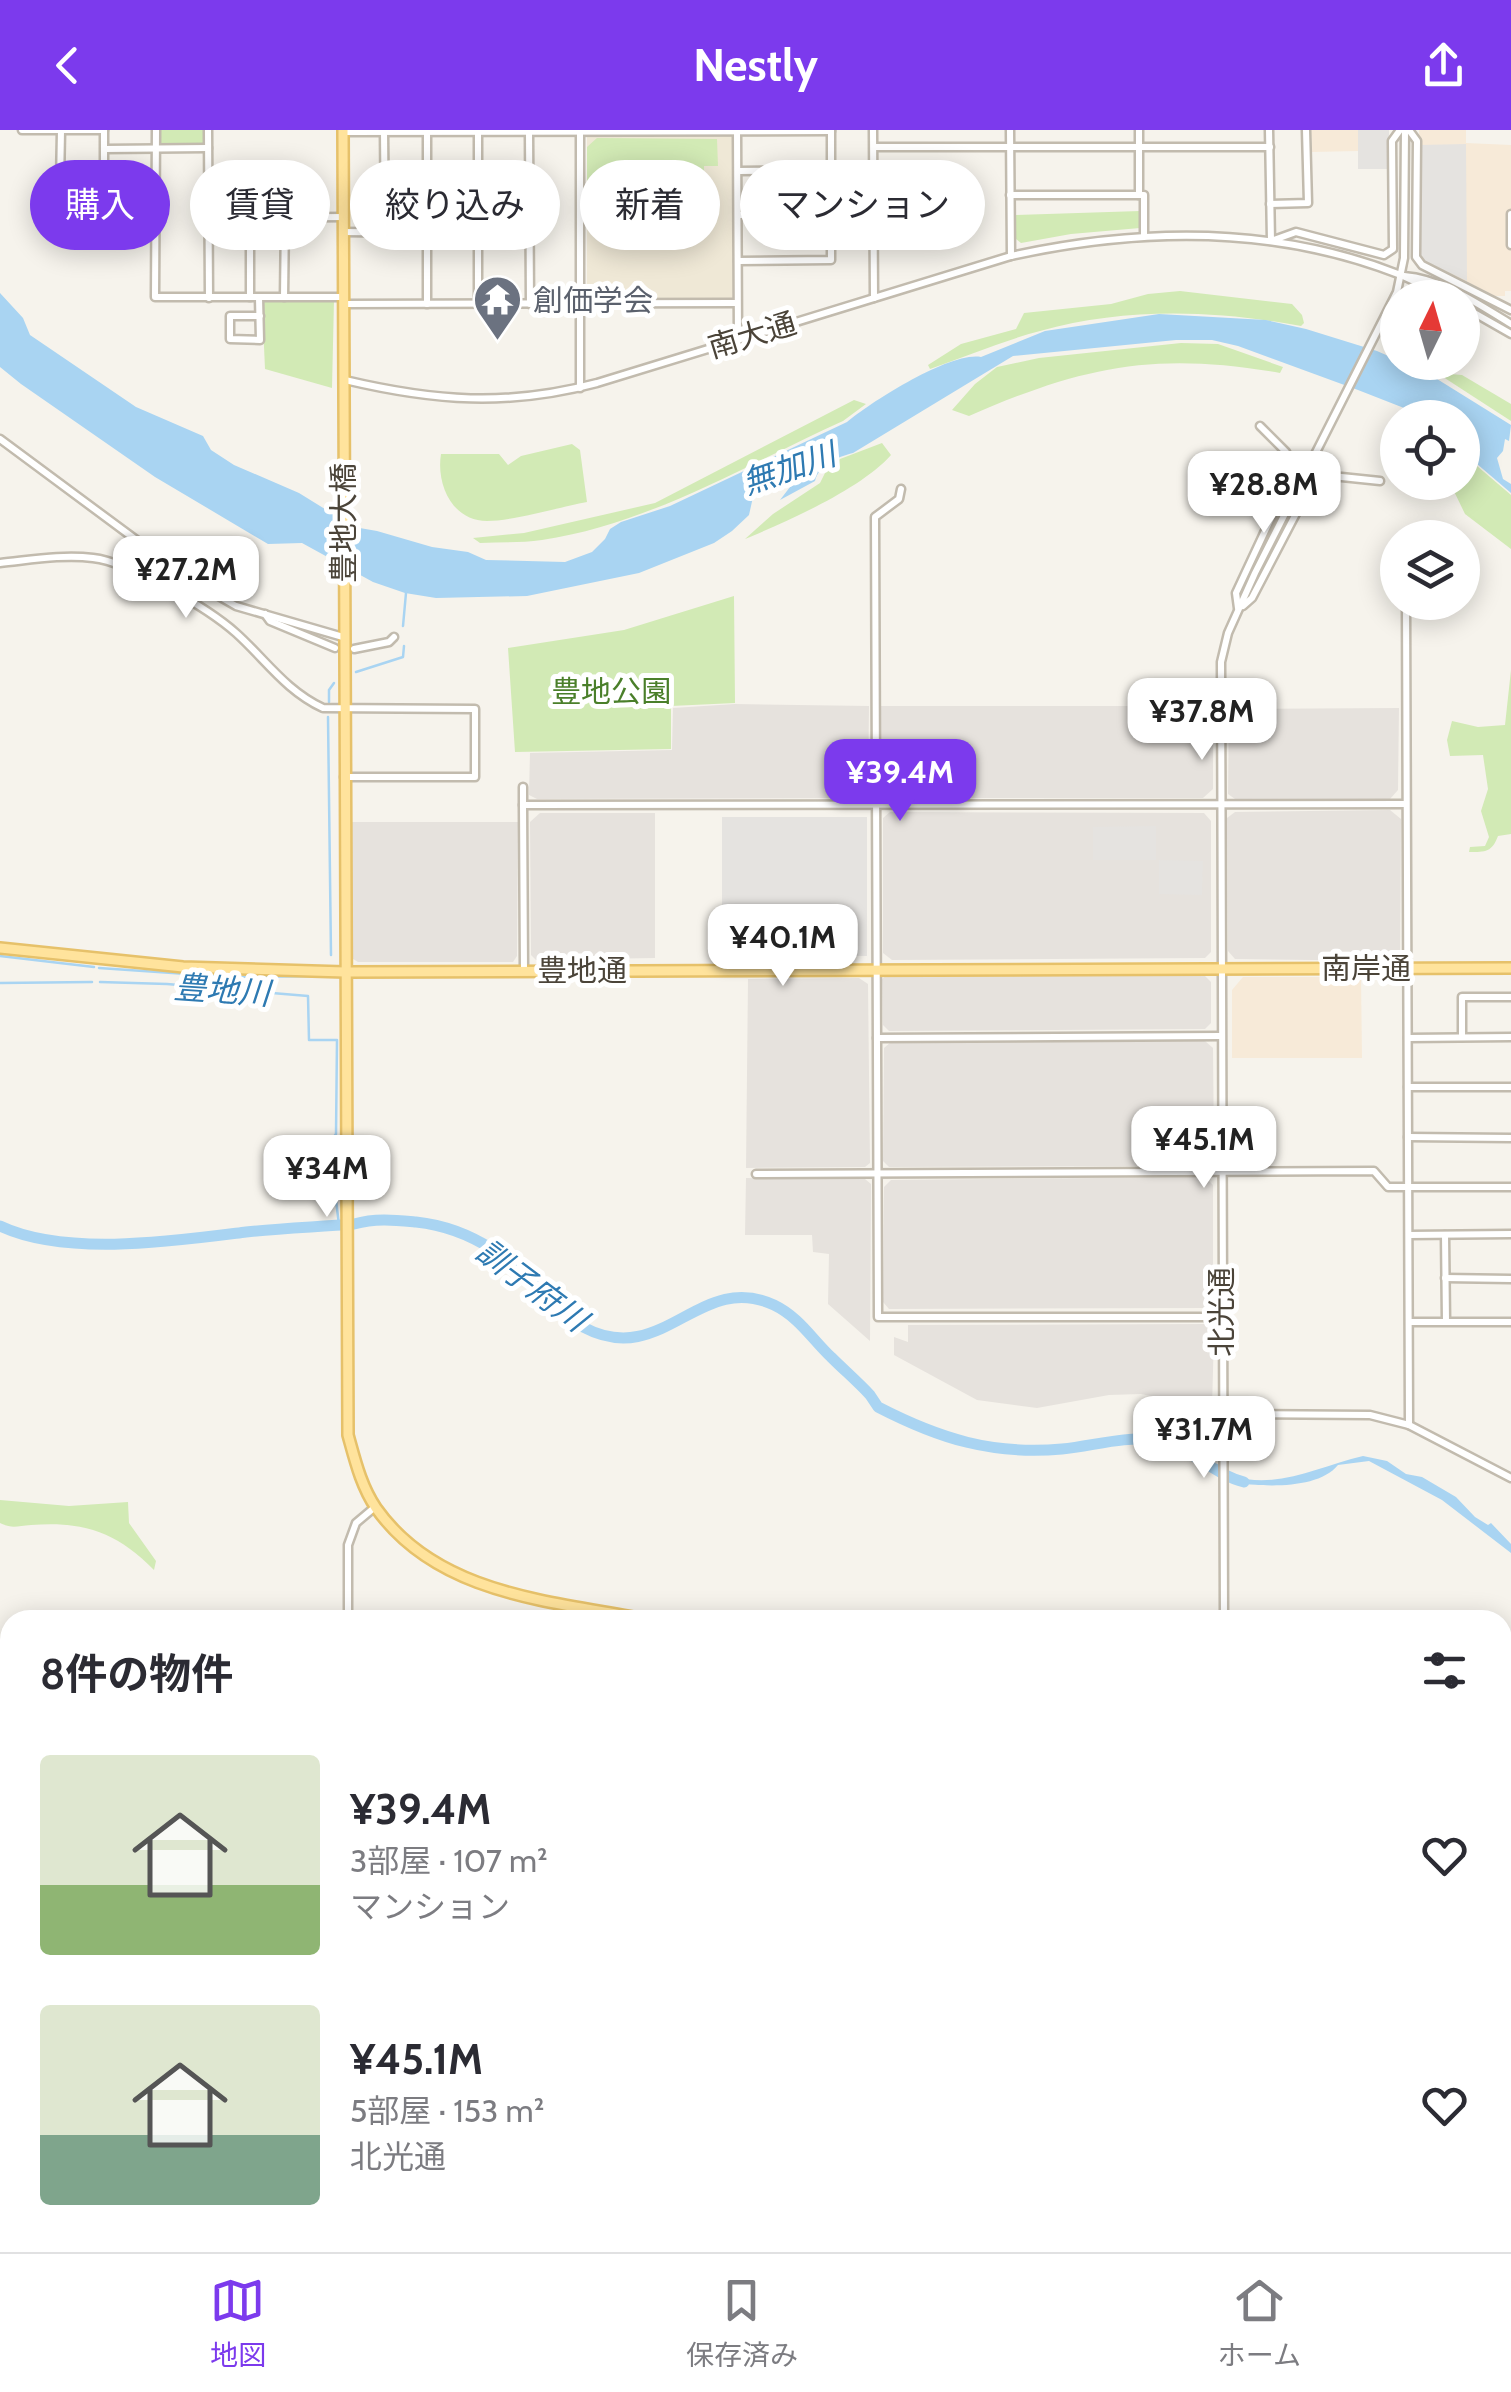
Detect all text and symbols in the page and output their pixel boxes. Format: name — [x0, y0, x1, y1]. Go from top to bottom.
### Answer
icon: back — [40, 38, 95, 93]
text: Nestly — [693, 38, 818, 92]
icon: share — [1416, 38, 1471, 93]
chip: 購入 — [30, 160, 170, 250]
chip: 賃貸 — [190, 160, 330, 250]
chip: 絞り込み — [350, 160, 560, 250]
chip: 新着 — [580, 160, 720, 250]
chip: マンション — [740, 160, 985, 250]
temple icon: 創価学会 — [472, 274, 524, 342]
north arrow — [1380, 280, 1480, 380]
map controls — [1380, 280, 1480, 620]
place label: 創価学会 — [533, 282, 653, 319]
street label: 南大通 — [704, 304, 800, 366]
button: locate — [1380, 400, 1480, 500]
water label: 無加川 — [737, 433, 844, 502]
pin: ¥28.8M — [1183, 451, 1345, 536]
street label: 豊地大橋 — [325, 463, 362, 583]
text: ¥28.8M — [1210, 464, 1318, 503]
button: layers — [1380, 520, 1480, 620]
pin: ¥27.2M — [105, 536, 267, 621]
text: ¥27.2M — [135, 549, 237, 588]
park label: 豊地公園 — [551, 673, 671, 710]
pin: ¥37.8M — [1121, 678, 1283, 763]
text: ¥37.8M — [1150, 691, 1254, 730]
pin: ¥39.4M — [819, 739, 981, 824]
text: ¥39.4M — [846, 752, 954, 791]
pin: ¥40.1M — [702, 904, 864, 989]
text: ¥40.1M — [730, 917, 836, 956]
street label: 南岸通 — [1321, 950, 1411, 987]
street label: 豊地通 — [537, 952, 627, 989]
water label: 豊地川 — [173, 967, 274, 1013]
pin: ¥45.1M — [1123, 1106, 1285, 1191]
text: ¥45.1M — [1153, 1119, 1255, 1158]
pin: ¥34M — [268, 1135, 386, 1220]
text: ¥34M — [285, 1148, 369, 1187]
water label: 訓子府川 — [469, 1231, 597, 1341]
street label: 北光通 — [1203, 1267, 1240, 1357]
pin: ¥31.7M — [1123, 1396, 1285, 1481]
text: ¥31.7M — [1155, 1409, 1253, 1448]
icon: filters — [1417, 1643, 1472, 1698]
text: 8件の物件 — [40, 1648, 233, 1700]
text: ¥39.4M — [350, 1783, 491, 1835]
icon: home — [120, 1795, 240, 1915]
icon: heart — [1417, 1828, 1472, 1883]
text: 3部屋 · 107 m² — [350, 1841, 548, 1880]
text: マンション — [350, 1887, 510, 1926]
text: ¥45.1M — [350, 2033, 483, 2085]
icon: home — [120, 2045, 240, 2165]
icon: heart — [1417, 2078, 1472, 2133]
text: 5部屋 · 153 m² — [350, 2091, 544, 2130]
text: 北光通 — [350, 2137, 446, 2176]
tab: 地図 — [210, 2273, 266, 2373]
tab: 保存済み — [686, 2273, 798, 2373]
tab: ホーム — [1218, 2273, 1301, 2373]

